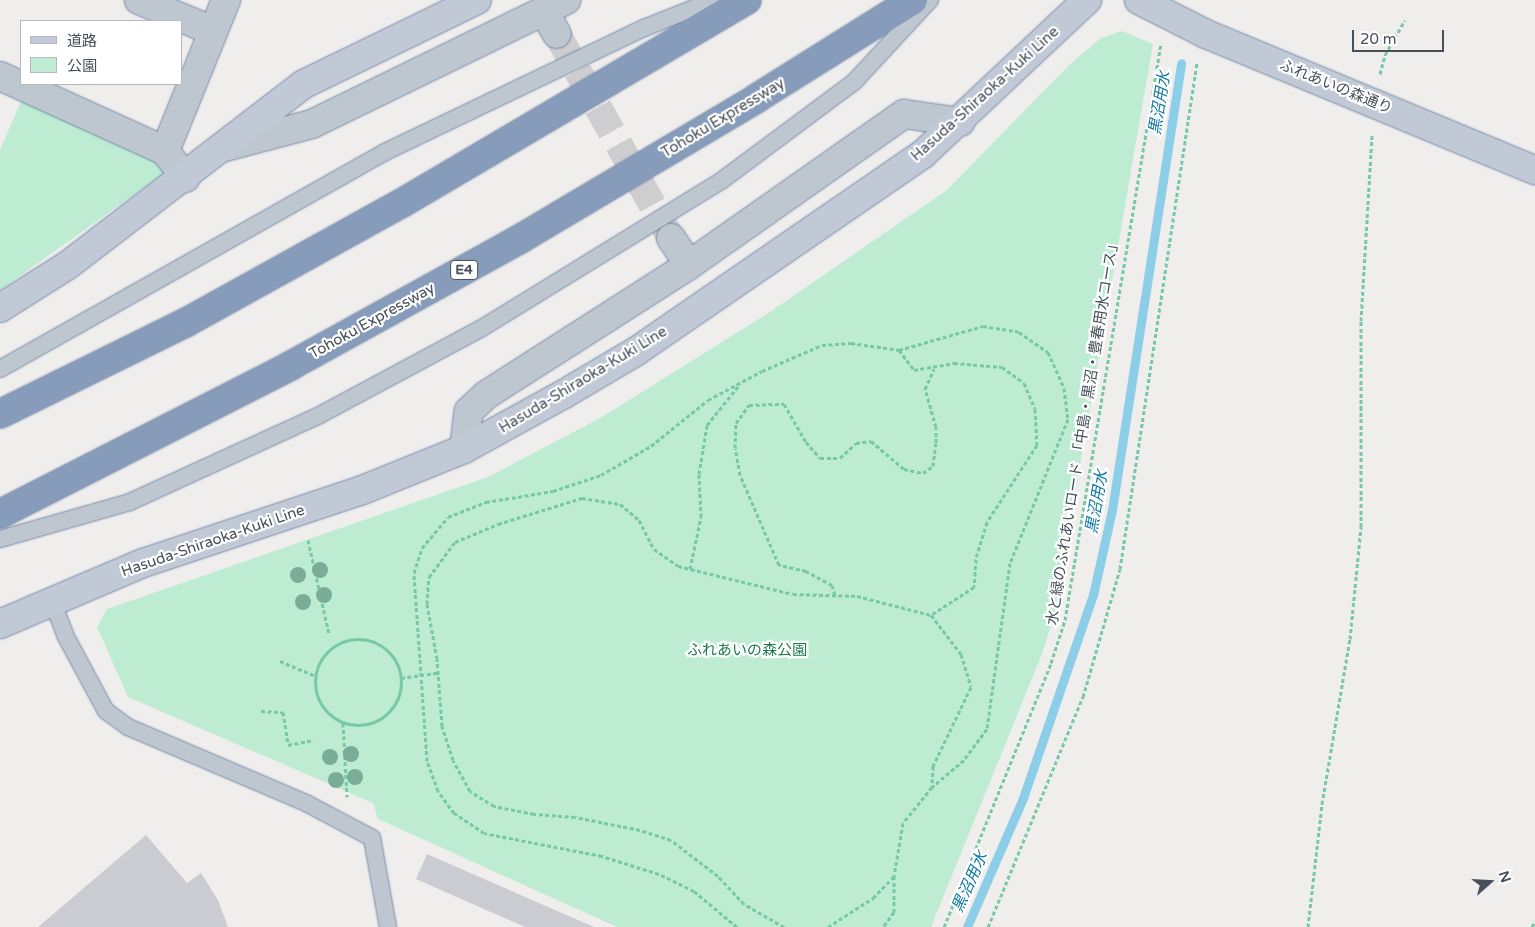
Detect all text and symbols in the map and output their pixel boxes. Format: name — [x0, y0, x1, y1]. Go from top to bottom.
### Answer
legend — [20, 20, 182, 85]
scale bar — [1355, 20, 1448, 52]
street label: Hasuda-Shiraoka-Kuki Line — [907, 23, 1063, 165]
text: 20 m — [1360, 30, 1397, 48]
text: 道路 — [67, 32, 97, 50]
street label: ふれあいの森通り — [1277, 56, 1395, 118]
text: 公園 — [67, 57, 97, 75]
water label: 黒沼用水 — [1146, 70, 1174, 136]
street label: Tohoku Expressway — [658, 74, 788, 162]
street label: 水と緑のふれあいロード 「中島・黒沼・豊春用水コース」 — [1043, 235, 1123, 627]
road number: E4 — [449, 258, 479, 282]
street label: Tohoku Expressway — [306, 279, 438, 363]
street label: Hasuda-Shiraoka-Kuki Line — [496, 323, 670, 437]
water label: 黒沼用水 — [1082, 469, 1112, 535]
street label: Hasuda-Shiraoka-Kuki Line — [119, 501, 307, 581]
park label: ふれあいの森公園 — [687, 642, 807, 660]
water label: 黒沼用水 — [948, 849, 992, 915]
north arrow — [1465, 857, 1515, 907]
text: N — [1495, 869, 1515, 885]

